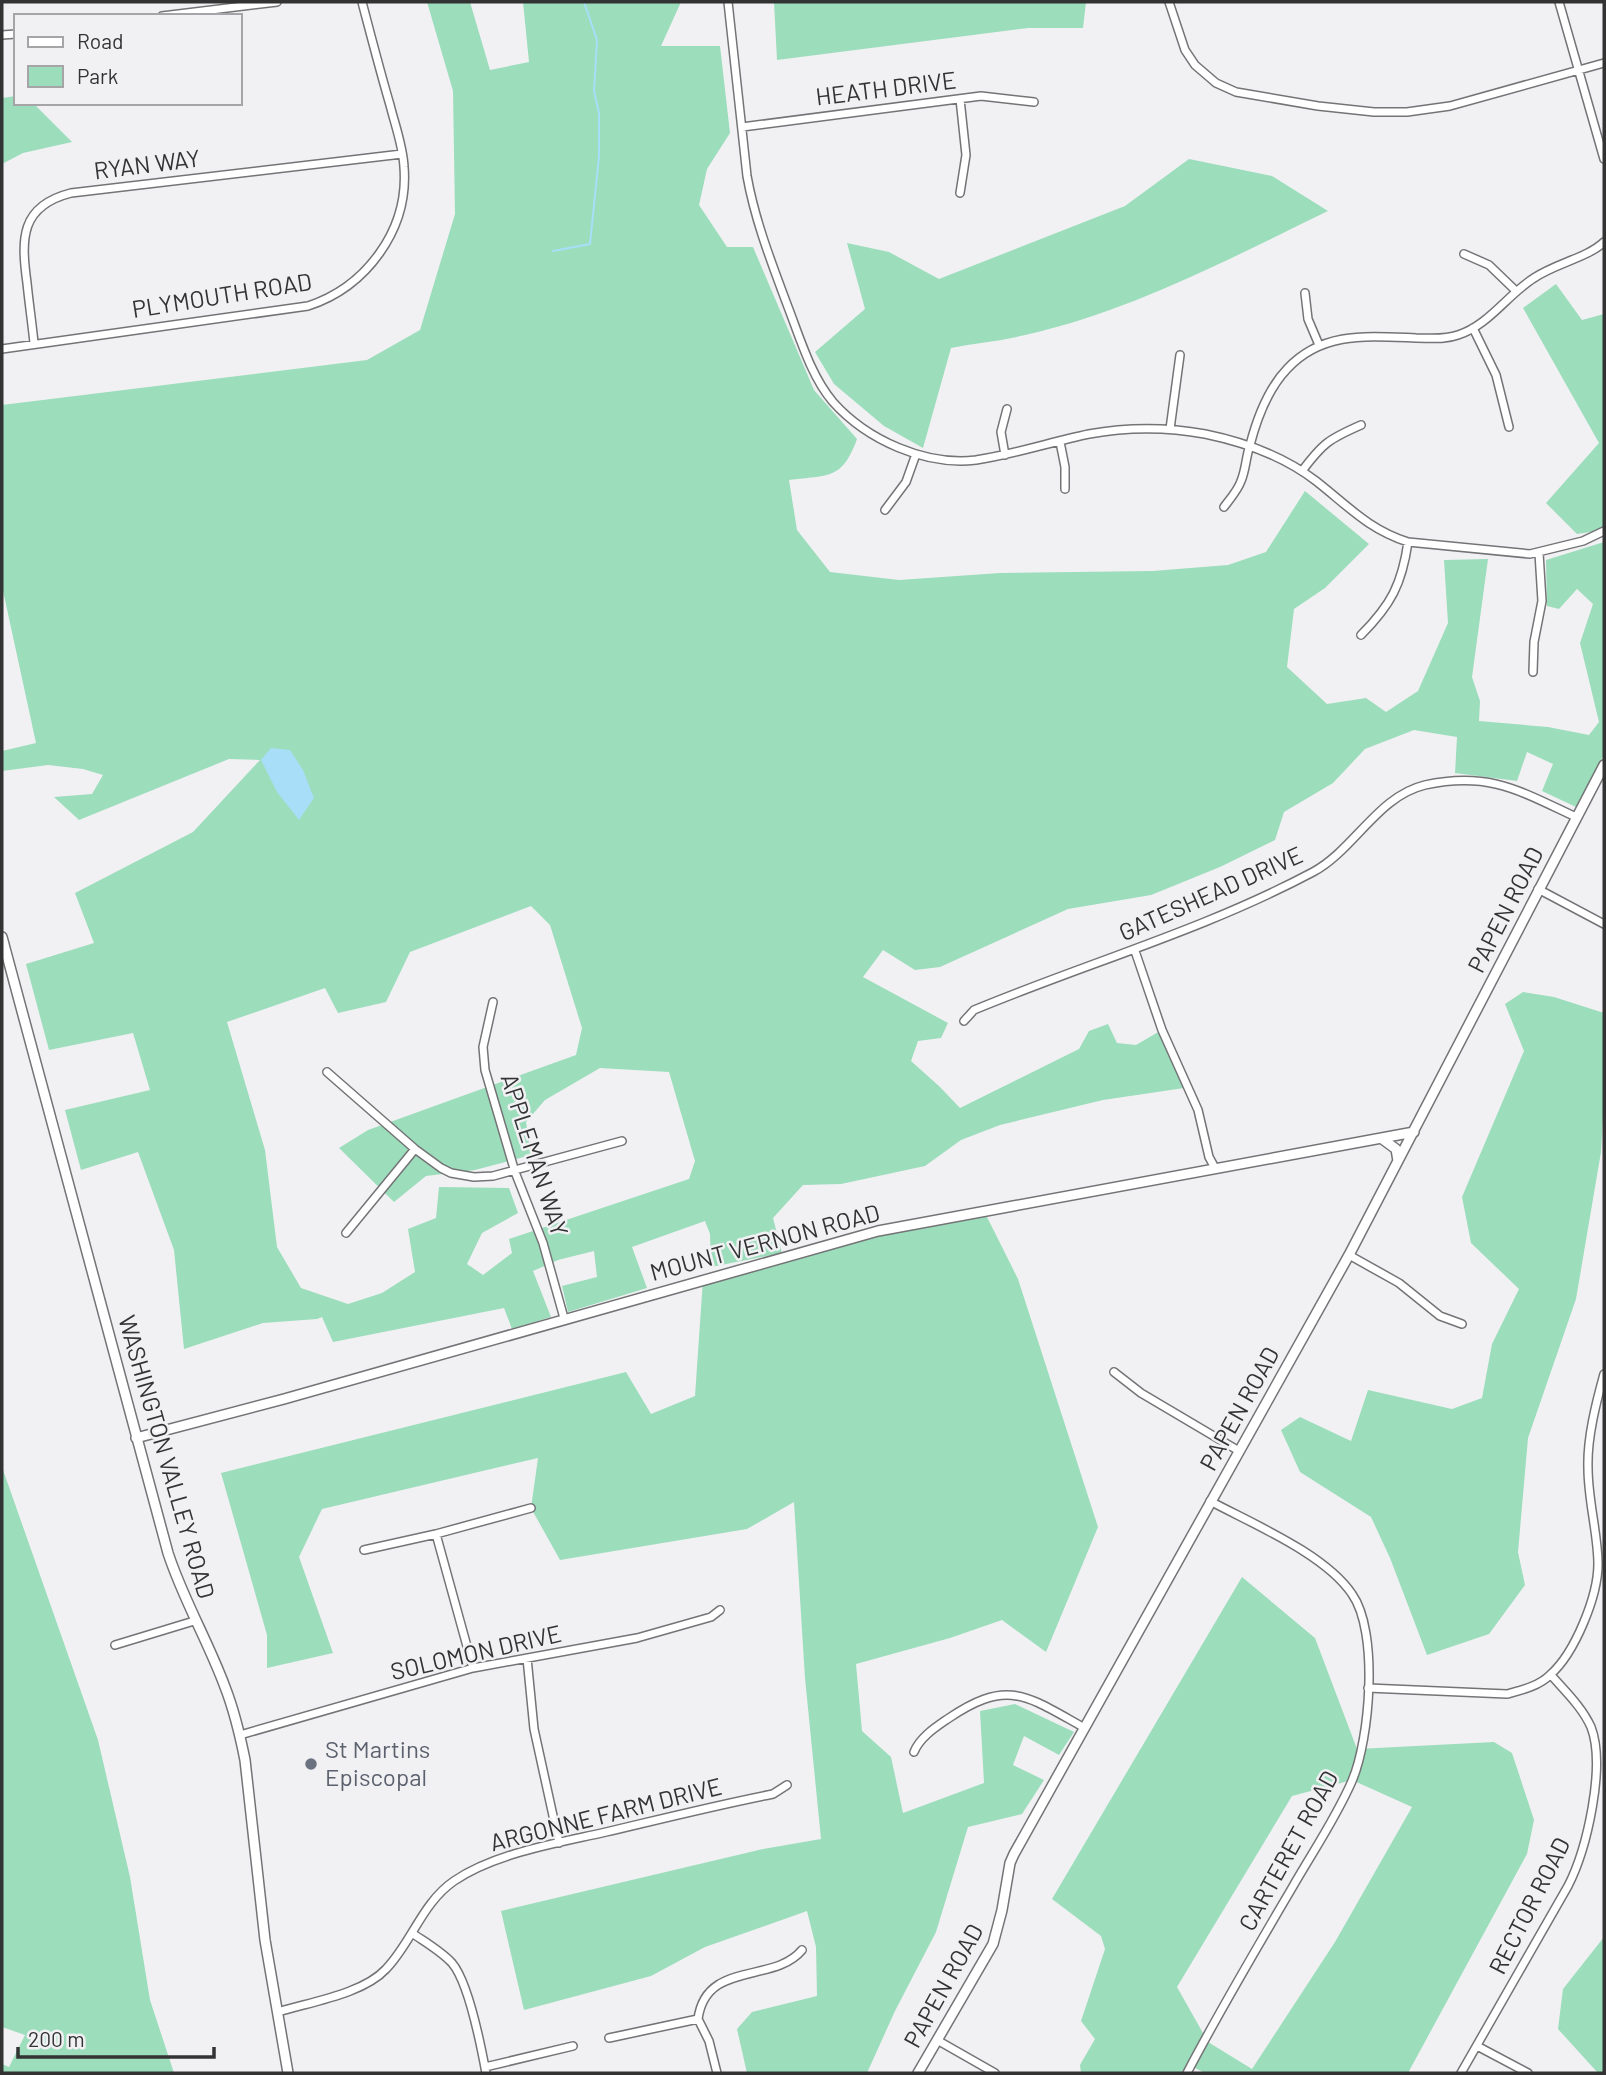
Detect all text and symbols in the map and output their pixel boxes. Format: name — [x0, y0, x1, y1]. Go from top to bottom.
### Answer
legend — [14, 14, 242, 105]
text: Road — [77, 28, 123, 53]
text: Park — [77, 63, 118, 88]
street label: HEATH DRIVE — [814, 65, 958, 111]
street label: RYAN WAY — [92, 143, 202, 184]
street label: PLYMOUTH ROAD — [130, 266, 314, 323]
street label: GATESHEAD DRIVE — [1114, 839, 1307, 946]
street label: PAPEN ROAD — [1461, 842, 1549, 977]
street label: APPLEMAN WAY — [495, 1070, 575, 1239]
street label: MOUNT VERNON ROAD — [647, 1197, 883, 1286]
street label: WASHINGTON VALLEY ROAD — [113, 1312, 222, 1602]
street label: PAPEN ROAD — [1193, 1341, 1285, 1475]
street label: SOLOMON DRIVE — [387, 1618, 564, 1685]
place label: St Martins Episcopal — [325, 1734, 430, 1791]
marker: St Martins Episcopal — [303, 1756, 319, 1772]
street label: CARTERET ROAD — [1232, 1765, 1344, 1935]
street label: ARGONNE FARM DRIVE — [487, 1771, 724, 1856]
street label: RECTOR ROAD — [1482, 1832, 1576, 1978]
street label: PAPEN ROAD — [897, 1918, 989, 2052]
scale bar — [18, 2016, 214, 2060]
text: 200 m — [28, 2026, 85, 2051]

